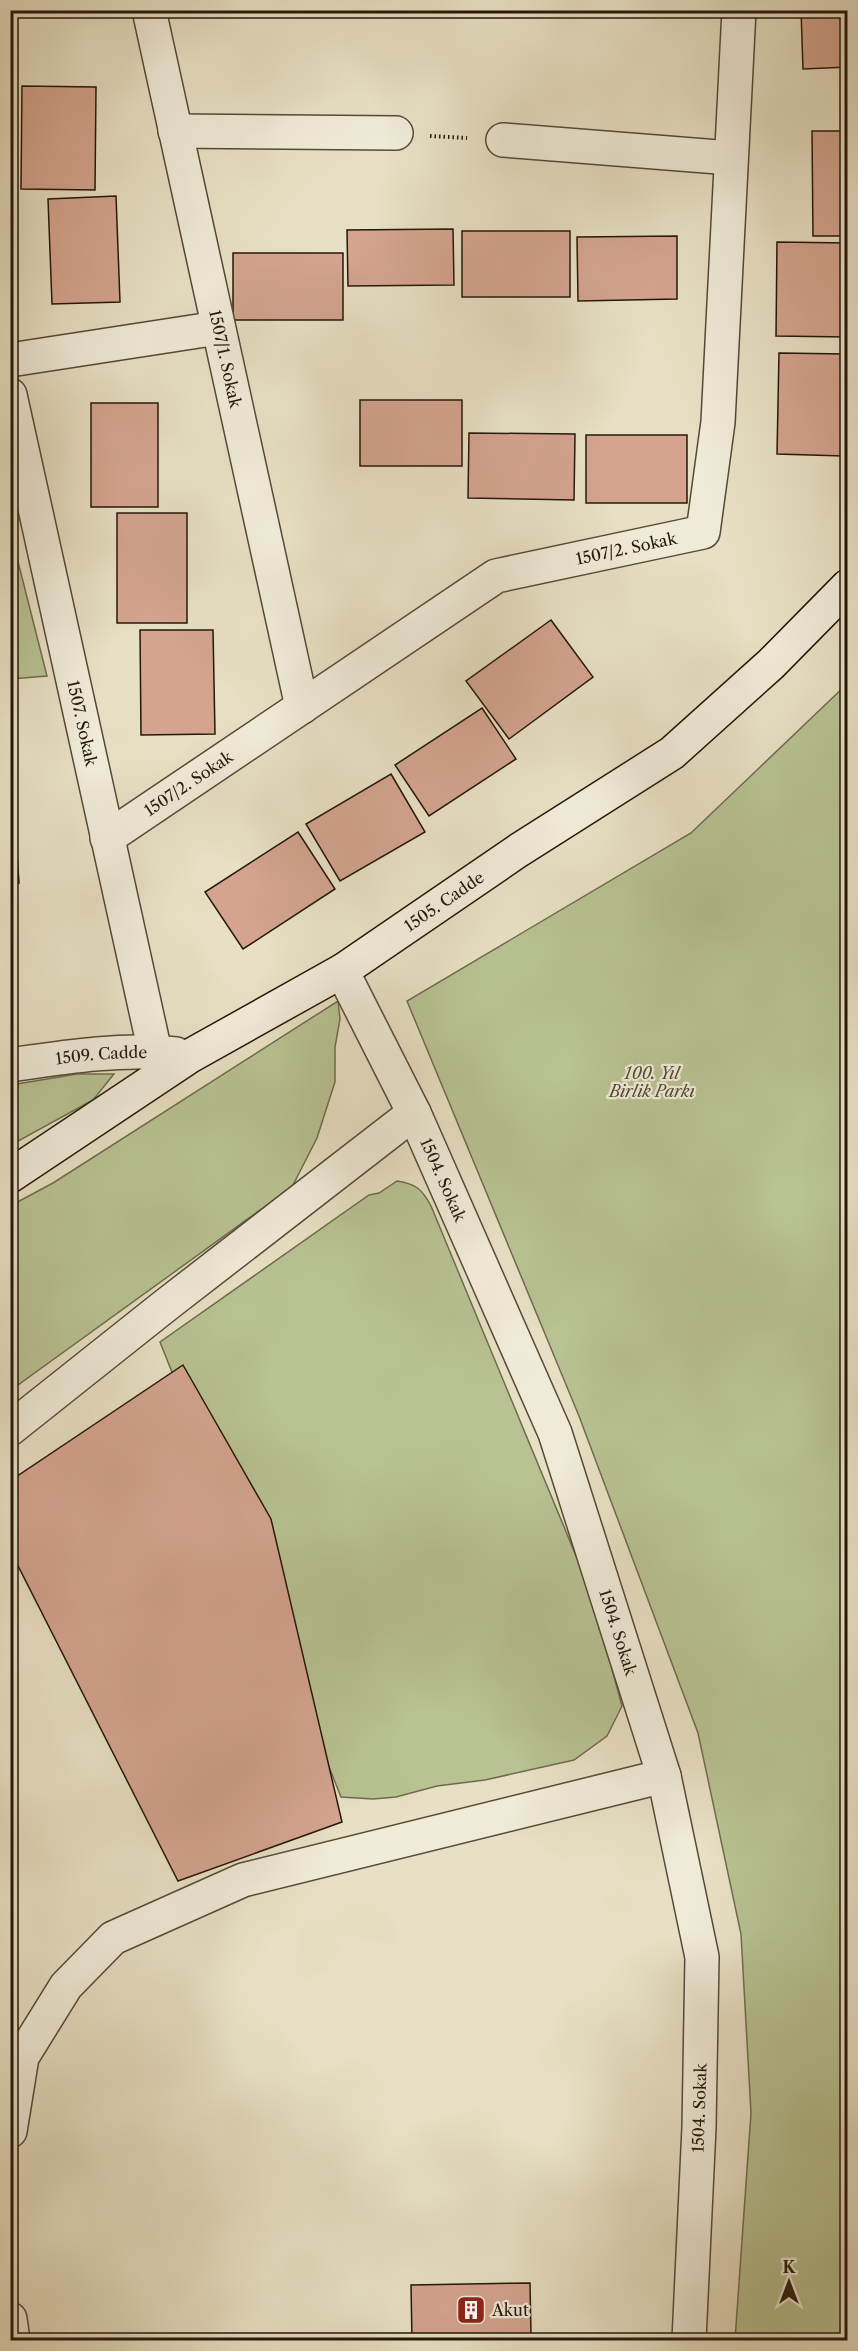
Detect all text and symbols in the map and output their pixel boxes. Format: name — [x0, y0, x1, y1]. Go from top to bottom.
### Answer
street label: 1507/1. Sokak — [205, 308, 246, 410]
street label: 1507/2. Sokak — [574, 528, 679, 569]
street label: 1507. Sokak — [63, 678, 102, 769]
street label: 1507/2. Sokak — [140, 746, 237, 820]
street label: 1505. Cadde — [400, 867, 488, 936]
street label: 1509. Cadde — [54, 1042, 147, 1068]
park label: 100. Yıl Birlik Parkı — [607, 1063, 695, 1101]
street label: 1504. Sokak — [416, 1135, 471, 1225]
street label: 1504. Sokak — [595, 1587, 642, 1679]
street label: 1504. Sokak — [687, 2062, 711, 2153]
north arrow — [759, 2252, 819, 2312]
text: K — [783, 2257, 797, 2277]
building icon: Akut — [455, 2294, 487, 2326]
place label: Akut — [491, 2300, 529, 2320]

